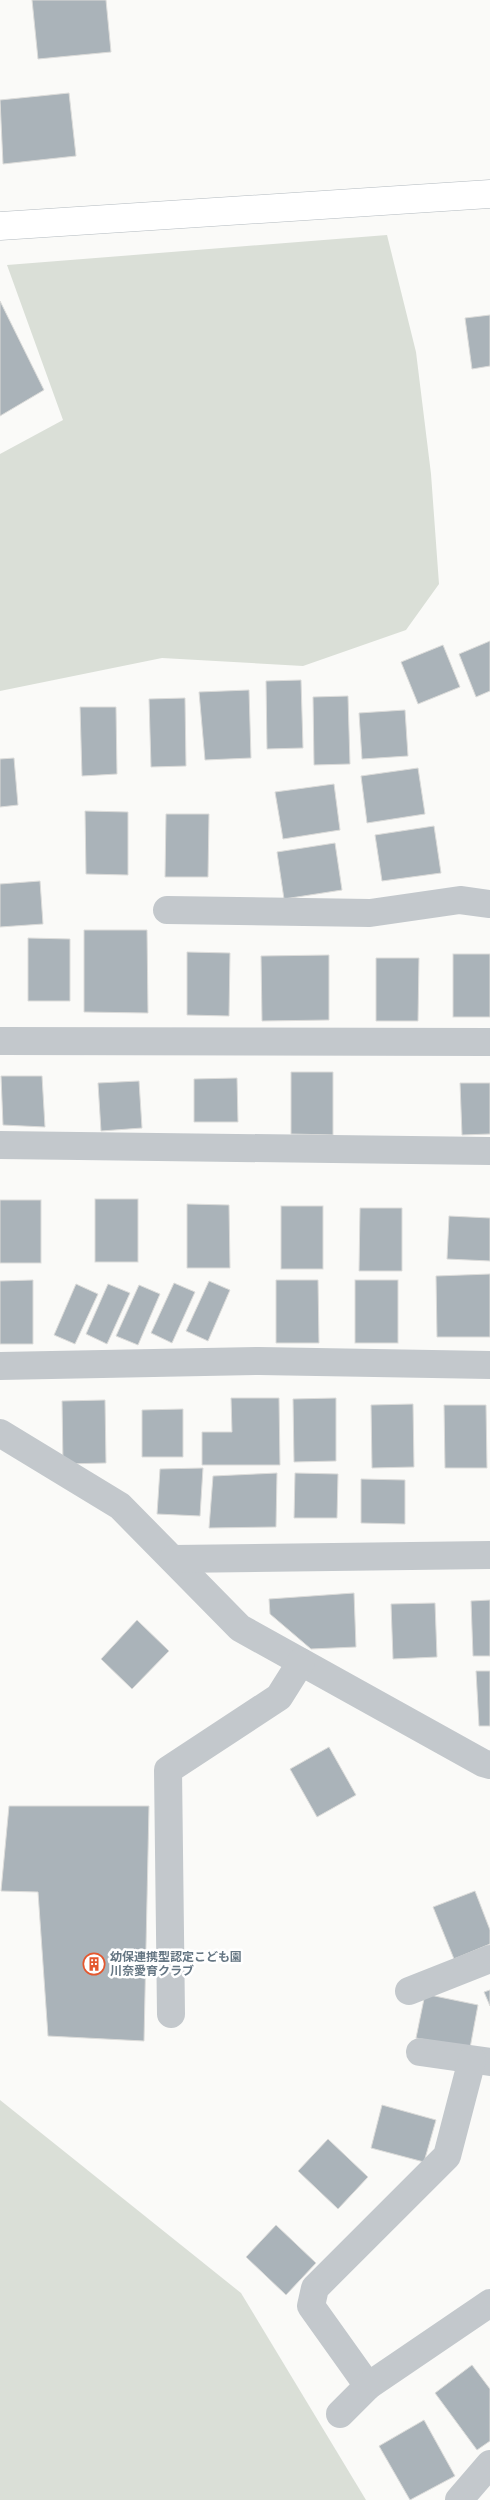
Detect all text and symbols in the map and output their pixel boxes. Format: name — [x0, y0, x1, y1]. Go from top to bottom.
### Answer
place label: 幼保連携型認定こども園 川奈愛育クラブ — [110, 1950, 242, 1979]
building icon: 幼保連携型認定こども園 川奈愛育クラブ — [82, 1952, 106, 1976]

